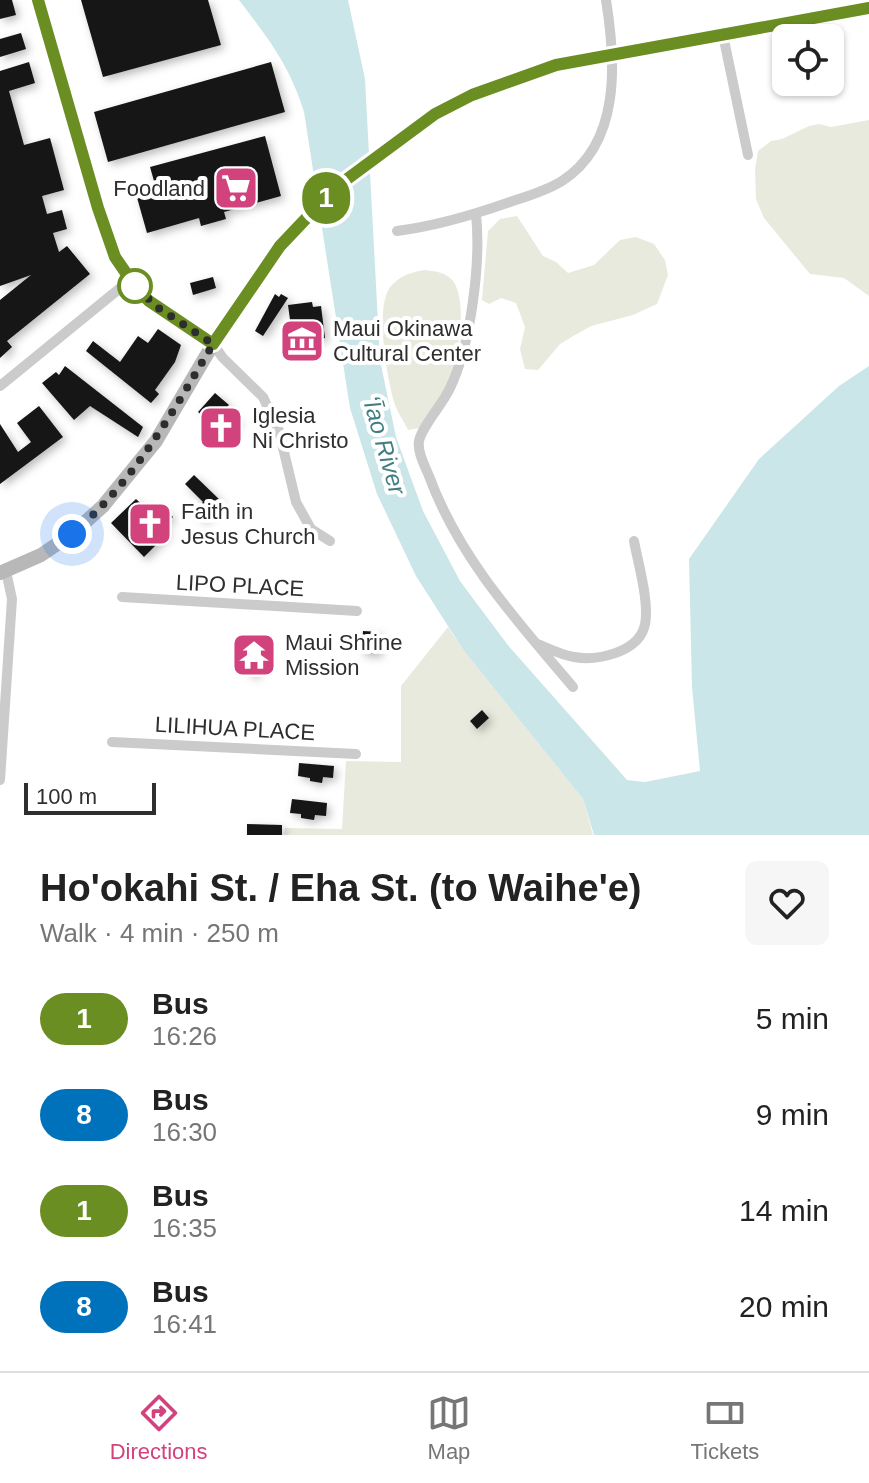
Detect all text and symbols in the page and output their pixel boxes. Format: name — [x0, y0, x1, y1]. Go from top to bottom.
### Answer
map controls — [772, 24, 844, 96]
button: locate — [772, 24, 844, 96]
supermarket icon: Foodland — [212, 164, 260, 212]
line badge: 1 — [300, 172, 352, 224]
place label: Foodland — [113, 176, 205, 201]
text: 1 — [318, 182, 334, 213]
unlabelled marker — [118, 269, 152, 303]
place label: Maui Okinawa Cultural Center — [333, 316, 481, 366]
museum icon: Maui Okinawa Cultural Center — [278, 317, 326, 365]
water label: ʻĪao River — [358, 392, 412, 498]
place label: Iglesia Ni Christo — [252, 403, 349, 453]
church icon: Iglesia Ni Christo — [197, 404, 245, 452]
place label: Faith in Jesus Church — [181, 499, 316, 549]
church icon: Faith in Jesus Church — [126, 500, 174, 548]
your location — [52, 514, 92, 554]
street label: LIPO PLACE — [175, 570, 305, 601]
place label: Maui Shrine Mission — [285, 630, 402, 680]
temple icon: Maui Shrine Mission — [230, 631, 278, 679]
street label: LILIHUA PLACE — [154, 712, 316, 745]
scale bar — [24, 779, 156, 815]
text: 100 m — [36, 784, 97, 809]
button: heart — [745, 861, 829, 945]
text: Ho'okahi St. / Eha St. (to Waihe'e) — [40, 867, 642, 909]
text: Walk · 4 min · 250 m — [40, 918, 279, 948]
text: Bus — [152, 987, 209, 1020]
text: 5 min — [756, 1002, 829, 1035]
text: 1 — [76, 1003, 92, 1034]
text: 16:26 — [152, 1021, 217, 1051]
text: Bus — [152, 1083, 209, 1116]
text: 9 min — [756, 1098, 829, 1131]
text: 8 — [76, 1099, 92, 1130]
text: 16:30 — [152, 1117, 217, 1147]
text: Bus — [152, 1179, 209, 1212]
text: 14 min — [739, 1194, 829, 1227]
text: 1 — [76, 1195, 92, 1226]
text: 16:35 — [152, 1213, 217, 1243]
text: Bus — [152, 1275, 209, 1308]
text: 20 min — [739, 1290, 829, 1323]
text: 8 — [76, 1291, 92, 1322]
text: 16:41 — [152, 1309, 217, 1339]
tab: Directions — [110, 1391, 208, 1465]
tab: Map — [427, 1391, 471, 1465]
tab: Tickets — [690, 1391, 759, 1465]

